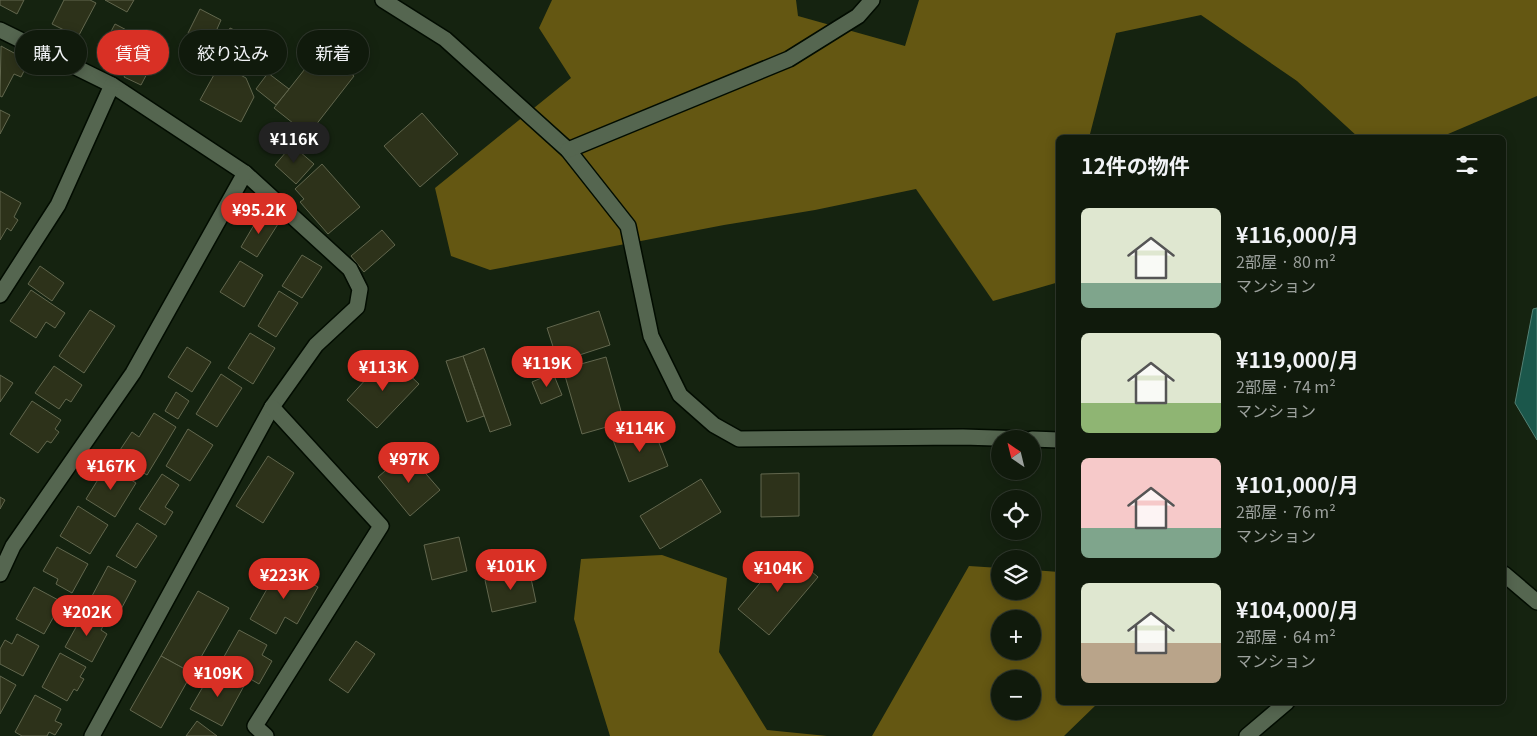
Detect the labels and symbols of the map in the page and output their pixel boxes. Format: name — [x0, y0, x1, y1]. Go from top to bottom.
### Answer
pin: ¥116K — [259, 121, 329, 164]
pin: ¥95.2K — [218, 192, 300, 235]
pin: ¥119K — [512, 346, 582, 388]
pin: ¥113K — [348, 350, 418, 392]
pin: ¥114K — [605, 410, 675, 453]
north arrow — [991, 430, 1041, 480]
pin: ¥97K — [379, 442, 439, 484]
pin: ¥167K — [76, 448, 146, 491]
pin: ¥101K — [476, 548, 546, 591]
pin: ¥104K — [743, 550, 813, 593]
pin: ¥223K — [249, 558, 319, 600]
pin: ¥202K — [52, 594, 122, 637]
pin: ¥109K — [183, 656, 253, 698]

